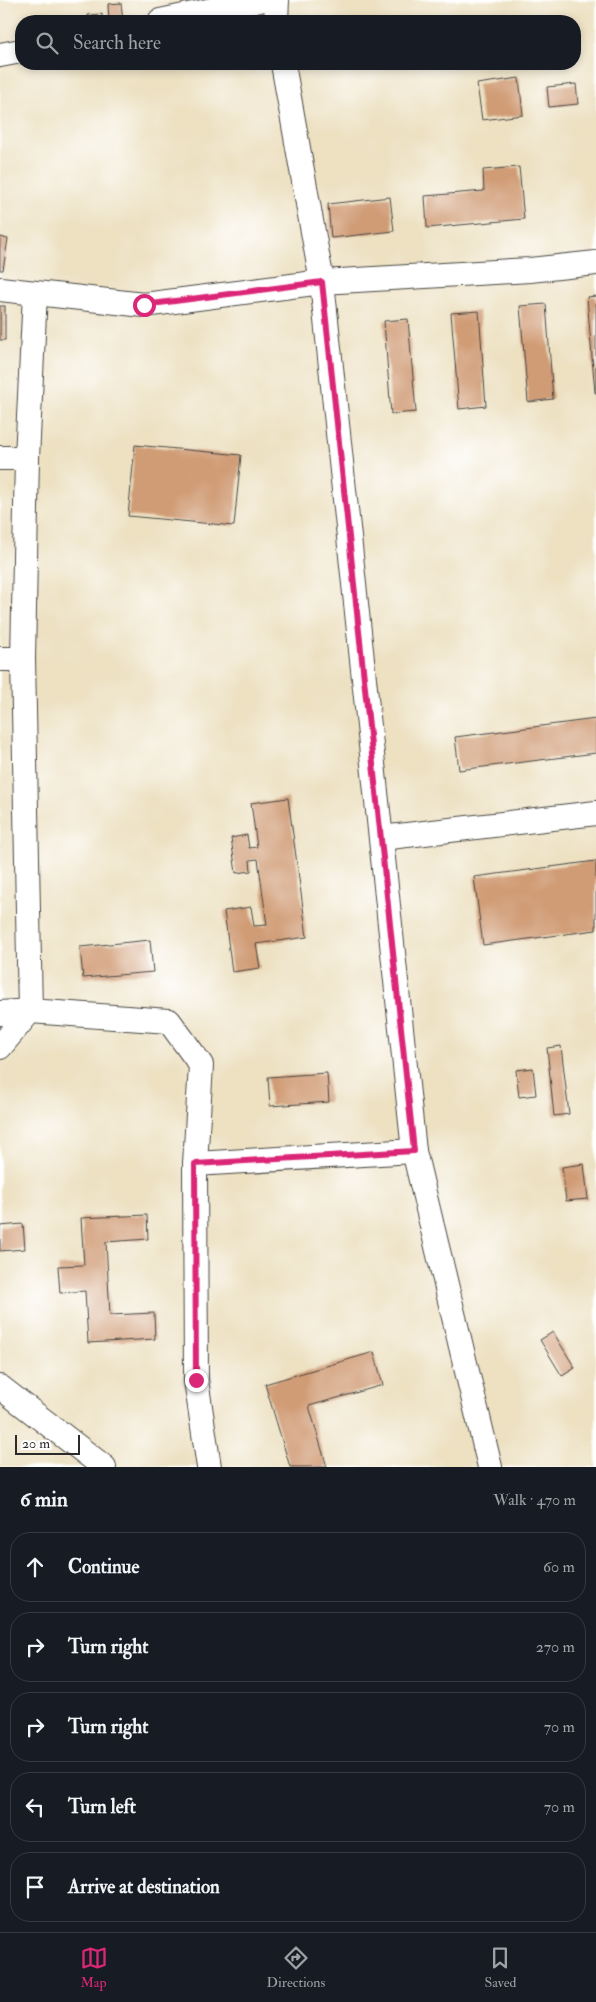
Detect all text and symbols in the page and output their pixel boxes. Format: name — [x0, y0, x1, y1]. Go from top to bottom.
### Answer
search box — [15, 15, 581, 70]
icon: search — [33, 29, 61, 57]
text: Search here — [73, 31, 161, 55]
route start — [133, 294, 156, 317]
route end — [185, 1369, 208, 1392]
scale bar — [15, 1432, 80, 1455]
text: 20 m — [22, 1435, 50, 1452]
text: 6 min — [20, 1486, 68, 1513]
text: Walk · 470 m — [493, 1490, 576, 1510]
icon: ahead — [21, 1553, 49, 1581]
text: Continue — [68, 1555, 139, 1579]
text: 60 m — [543, 1557, 575, 1577]
icon: right — [21, 1633, 49, 1661]
text: Turn right — [68, 1635, 148, 1659]
text: 270 m — [536, 1637, 575, 1657]
icon: right — [21, 1713, 49, 1741]
text: Turn right — [68, 1715, 148, 1739]
text: 70 m — [544, 1717, 575, 1737]
icon: left — [21, 1793, 49, 1821]
text: Turn left — [68, 1795, 136, 1819]
text: 70 m — [544, 1797, 575, 1817]
icon: arrive — [21, 1873, 49, 1901]
text: Arrive at destination — [68, 1875, 220, 1899]
tab: Map — [80, 1944, 108, 1991]
tab: Directions — [267, 1944, 325, 1991]
tab: Saved — [484, 1944, 516, 1991]

